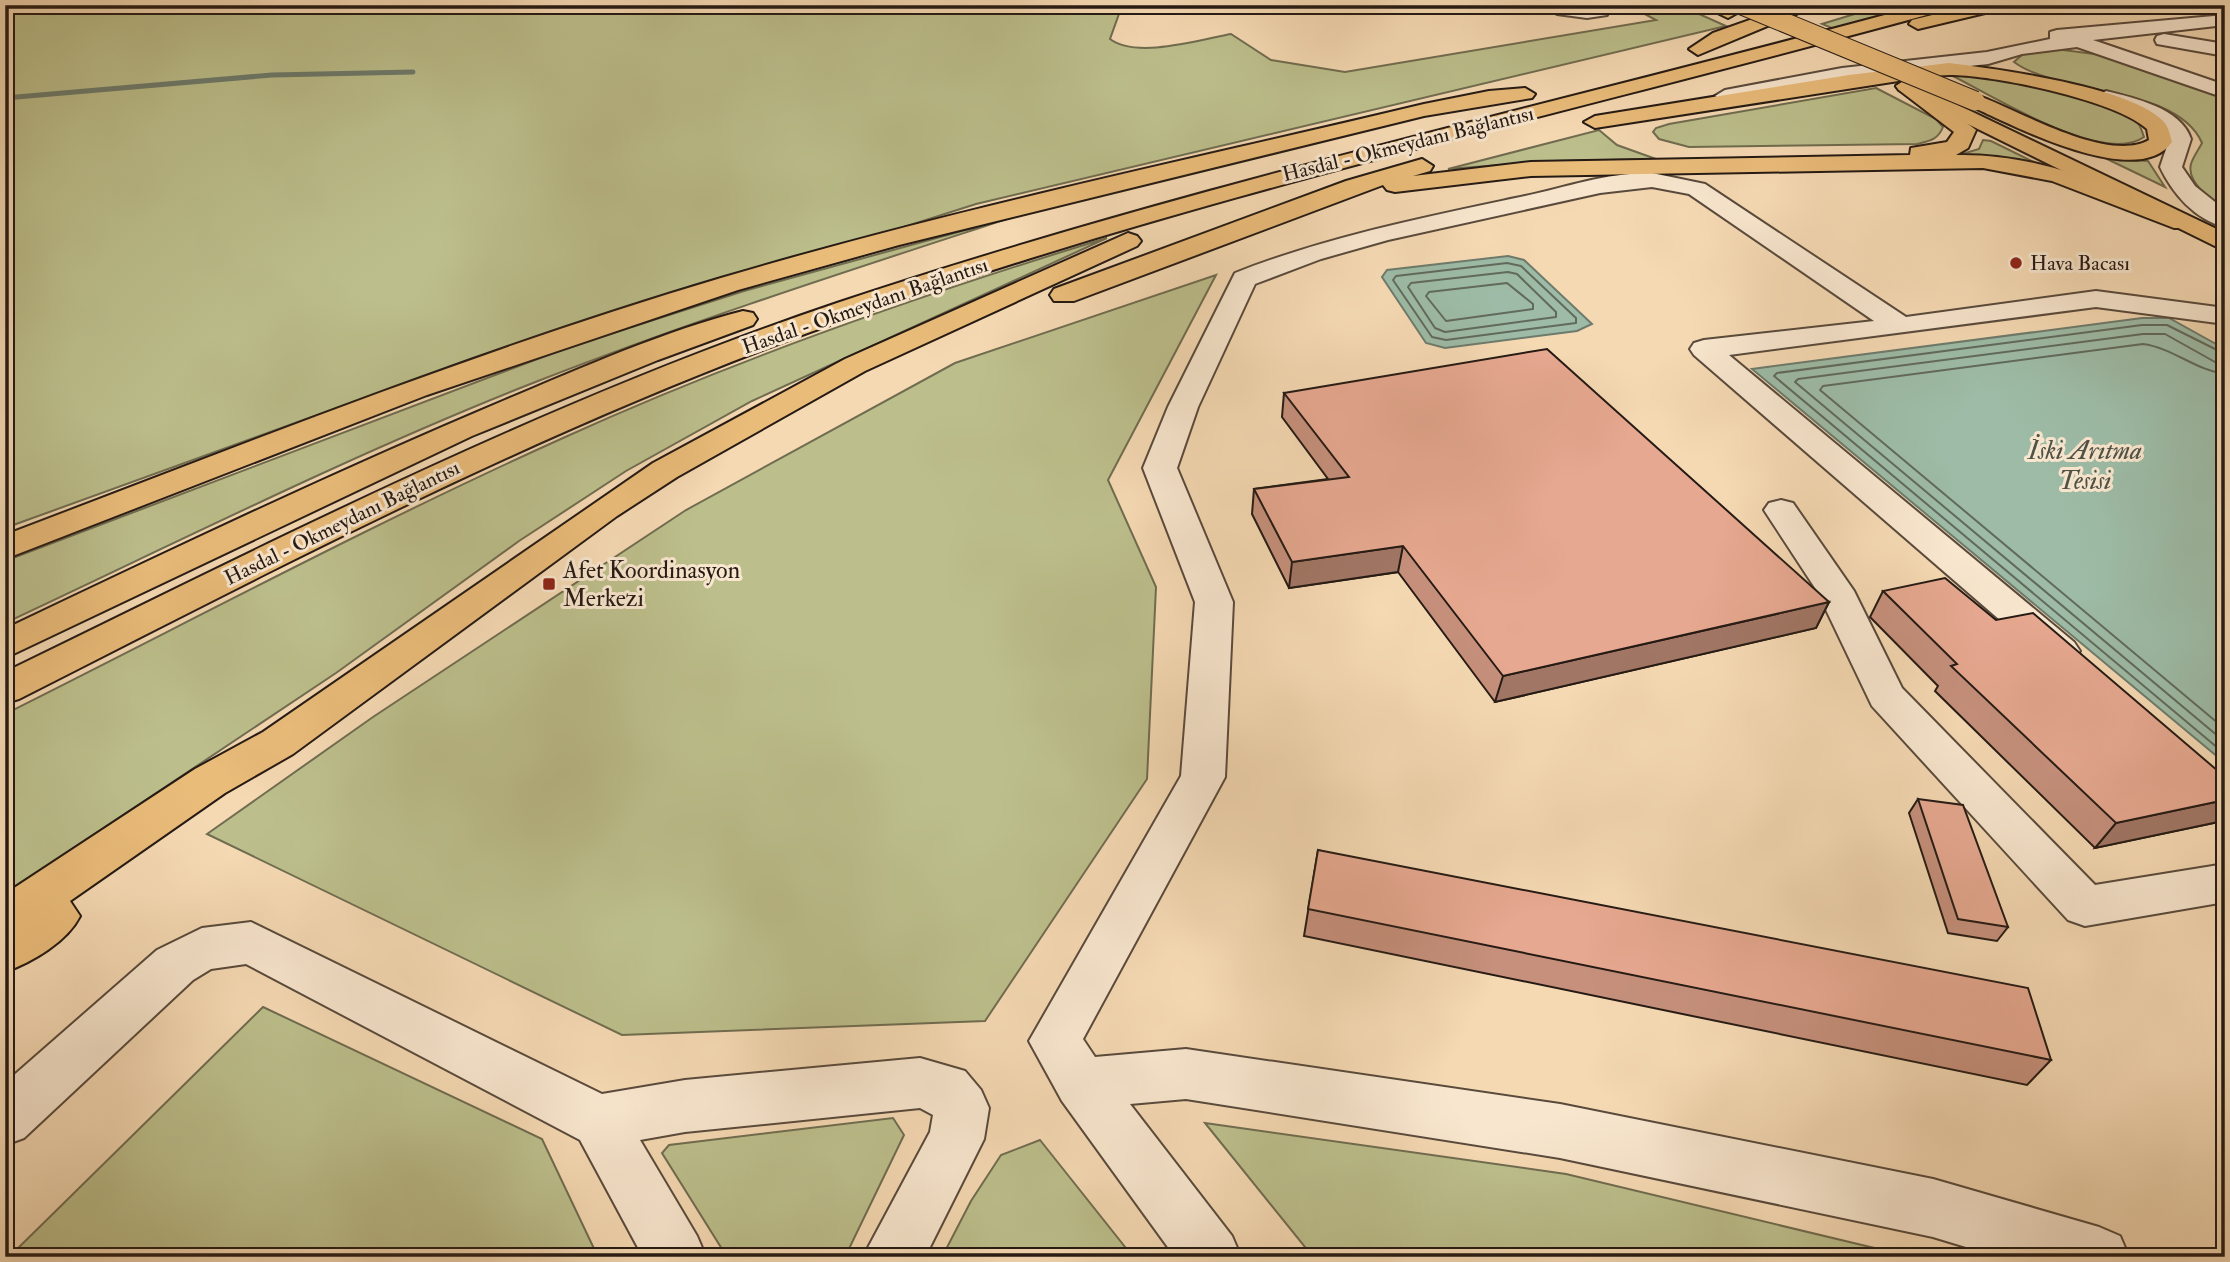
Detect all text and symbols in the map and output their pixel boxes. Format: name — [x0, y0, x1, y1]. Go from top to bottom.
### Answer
street label: Hasdal - Okmeydanı Bağlantısı — [1279, 100, 1537, 188]
place label: Hava Bacası — [2030, 250, 2130, 277]
street label: Hasdal - Okmeydanı Bağlantısı — [738, 251, 992, 361]
marker: Hava Bacası — [2008, 255, 2024, 271]
water label: İski Arıtma Tesisi — [2026, 434, 2142, 497]
street label: Hasdal - Okmeydanı Bağlantısı — [220, 454, 464, 592]
place label: Afet Koordinasyon Merkezi — [562, 555, 740, 614]
marker: Afet Koordinasyon Merkezi — [541, 576, 557, 592]

